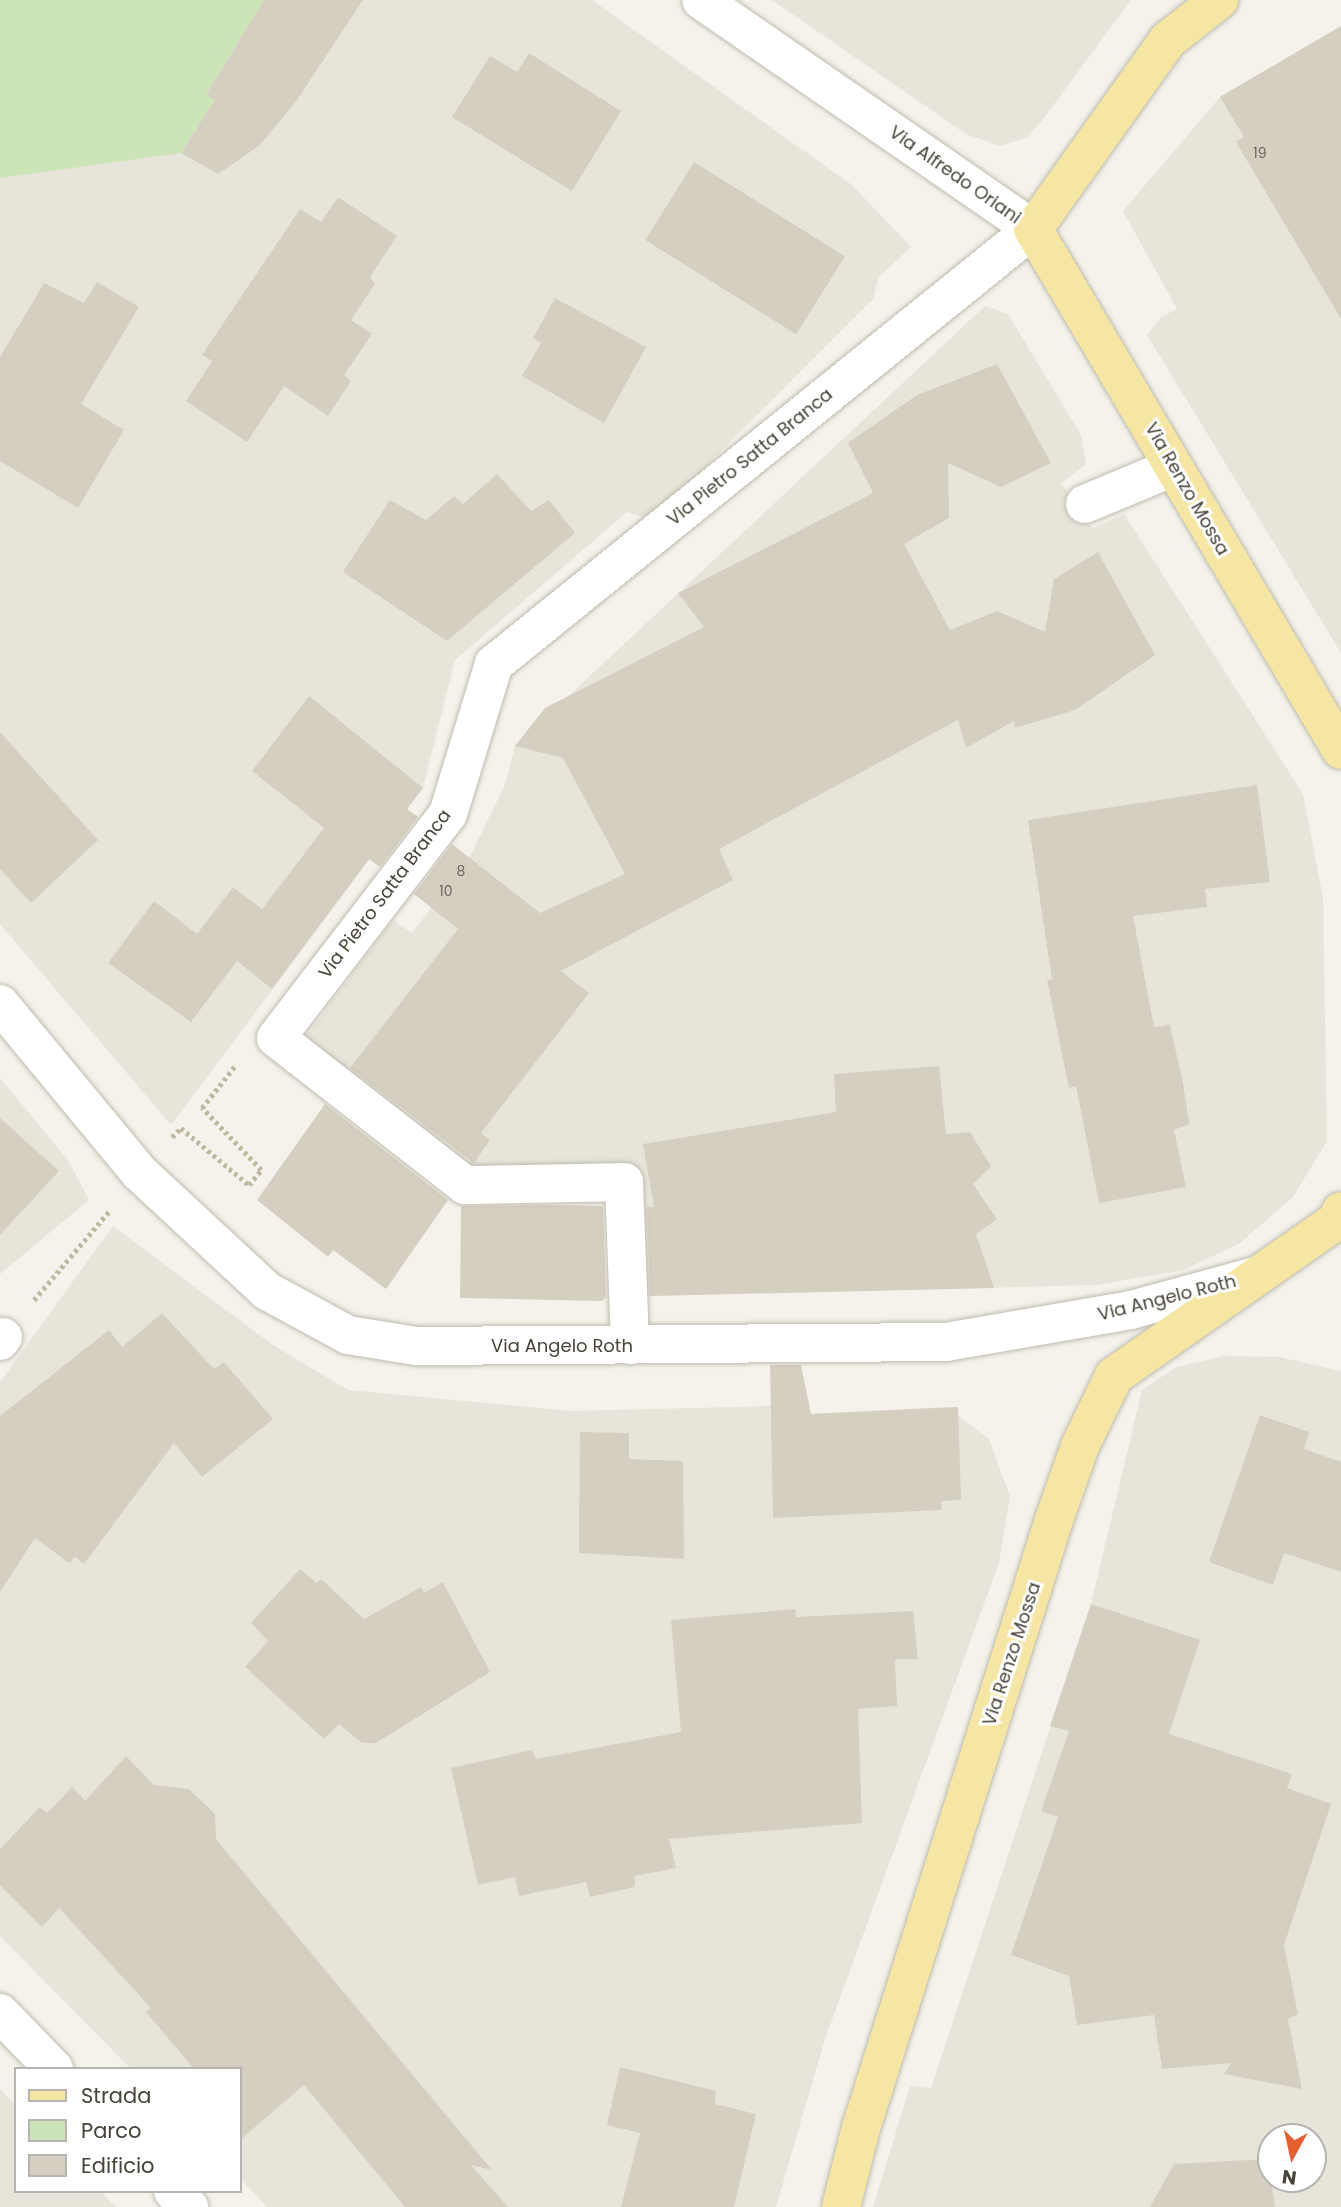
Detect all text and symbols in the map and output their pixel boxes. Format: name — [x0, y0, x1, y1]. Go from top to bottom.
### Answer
street label: Via Alfredo Oriani — [885, 121, 1025, 229]
house number: 19 — [1253, 145, 1267, 161]
street label: Via Pietro Satta Branca — [663, 384, 837, 530]
street label: Via Renzo Mossa — [1140, 419, 1234, 559]
street label: Via Pietro Satta Branca — [314, 805, 456, 983]
house number: 8 — [457, 863, 465, 879]
house number: 10 — [439, 883, 453, 899]
street label: Via Angelo Roth — [1096, 1270, 1238, 1326]
street label: Via Angelo Roth — [491, 1335, 633, 1357]
street label: Via Renzo Mossa — [979, 1579, 1045, 1729]
legend — [14, 2067, 242, 2193]
text: Strada — [81, 2081, 151, 2110]
text: Parco — [81, 2116, 141, 2145]
north arrow — [1257, 2123, 1327, 2193]
text: Edificio — [81, 2151, 155, 2180]
text: N — [1280, 2163, 1298, 2192]

